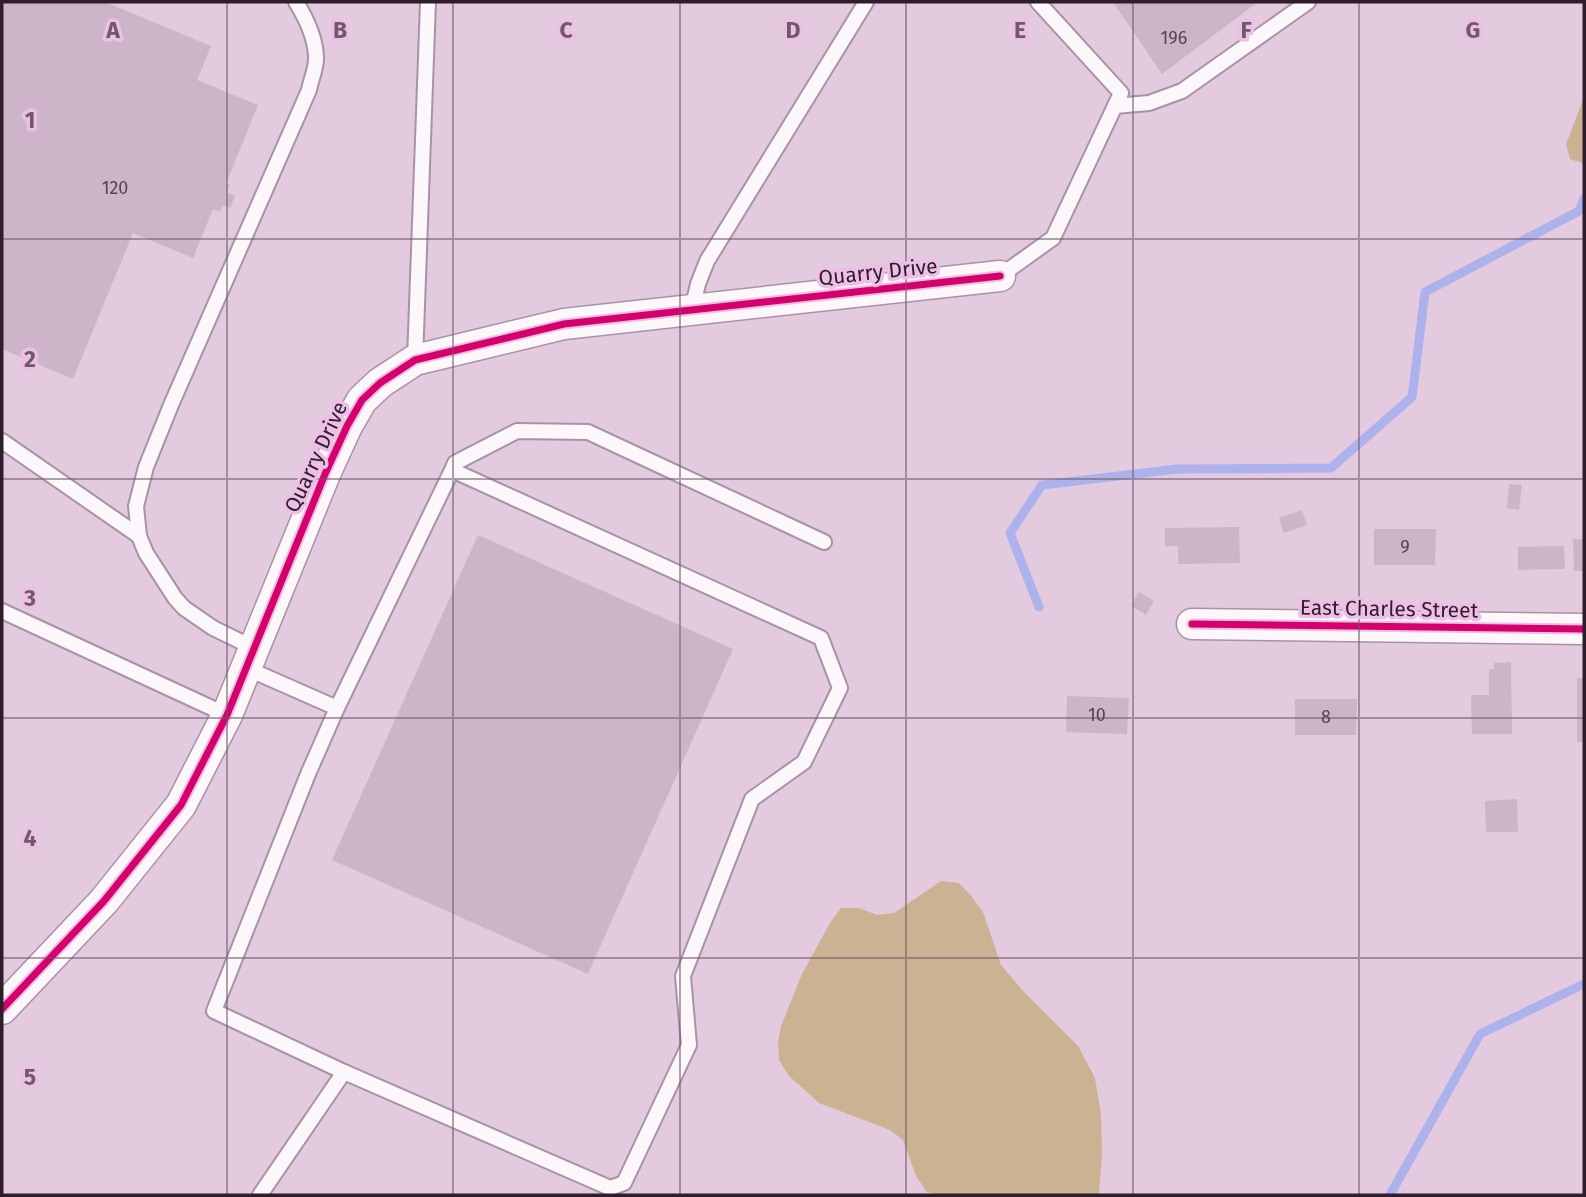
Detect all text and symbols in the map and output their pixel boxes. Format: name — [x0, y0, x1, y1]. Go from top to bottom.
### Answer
text: A — [105, 16, 120, 44]
text: B — [333, 16, 347, 44]
text: C — [559, 16, 573, 44]
text: D — [786, 16, 801, 44]
text: E — [1014, 16, 1026, 44]
text: F — [1240, 16, 1252, 44]
text: G — [1466, 16, 1480, 44]
house number: 196 — [1161, 27, 1187, 49]
text: 1 — [25, 106, 35, 134]
house number: 120 — [102, 177, 128, 199]
street label: Quarry Drive — [817, 253, 939, 291]
text: 2 — [24, 345, 36, 373]
street label: Quarry Drive — [279, 397, 353, 517]
house number: 9 — [1400, 536, 1410, 558]
text: 3 — [23, 584, 36, 612]
street label: East Charles Street — [1300, 594, 1479, 624]
house number: 10 — [1088, 704, 1106, 726]
house number: 8 — [1321, 706, 1331, 728]
text: 4 — [24, 824, 37, 852]
text: 5 — [24, 1063, 36, 1091]

